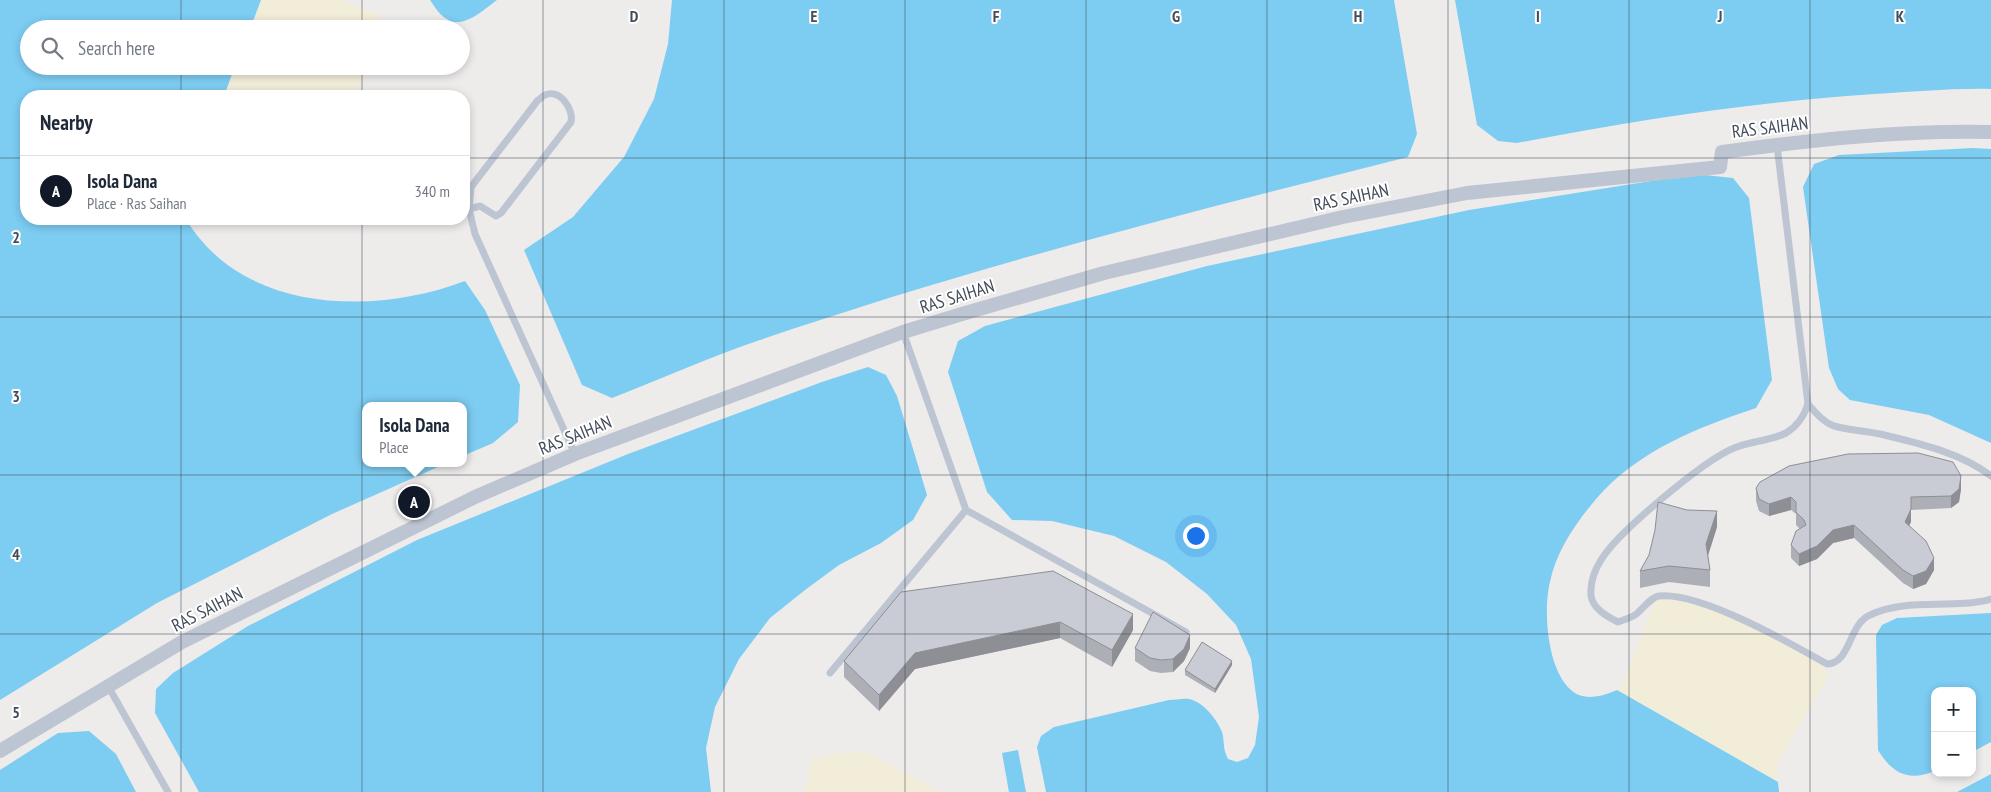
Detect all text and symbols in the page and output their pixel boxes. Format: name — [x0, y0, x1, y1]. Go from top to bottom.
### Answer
text: D — [630, 6, 639, 26]
text: E — [811, 6, 818, 26]
text: F — [993, 6, 1000, 26]
text: G — [1172, 6, 1180, 26]
text: H — [1354, 6, 1362, 26]
text: I — [1536, 6, 1540, 26]
text: J — [1717, 6, 1722, 26]
text: K — [1896, 6, 1905, 26]
search box — [20, 20, 470, 75]
icon: search — [38, 34, 66, 62]
text: Search here — [78, 36, 155, 60]
text: Nearby — [40, 109, 93, 136]
street label: RAS SAIHAN — [1731, 111, 1809, 143]
text: Isola Dana — [87, 169, 157, 193]
street label: RAS SAIHAN — [1311, 178, 1391, 216]
text: A — [52, 181, 60, 201]
text: 340 m — [415, 181, 450, 201]
text: Place · Ras Saihan — [87, 193, 187, 213]
text: 2 — [12, 227, 20, 247]
street label: RAS SAIHAN — [917, 274, 997, 318]
text: 3 — [12, 386, 20, 406]
popup — [362, 402, 467, 467]
street label: RAS SAIHAN — [535, 410, 615, 460]
text: Isola Dana — [379, 413, 450, 437]
text: Place — [379, 437, 409, 457]
pin: A — [398, 483, 430, 521]
your location — [1183, 523, 1209, 549]
text: 4 — [12, 544, 20, 564]
street label: RAS SAIHAN — [168, 581, 246, 637]
map controls — [1931, 687, 1976, 777]
button: + — [1931, 687, 1976, 732]
text: 5 — [12, 702, 20, 722]
button: − — [1931, 732, 1976, 777]

